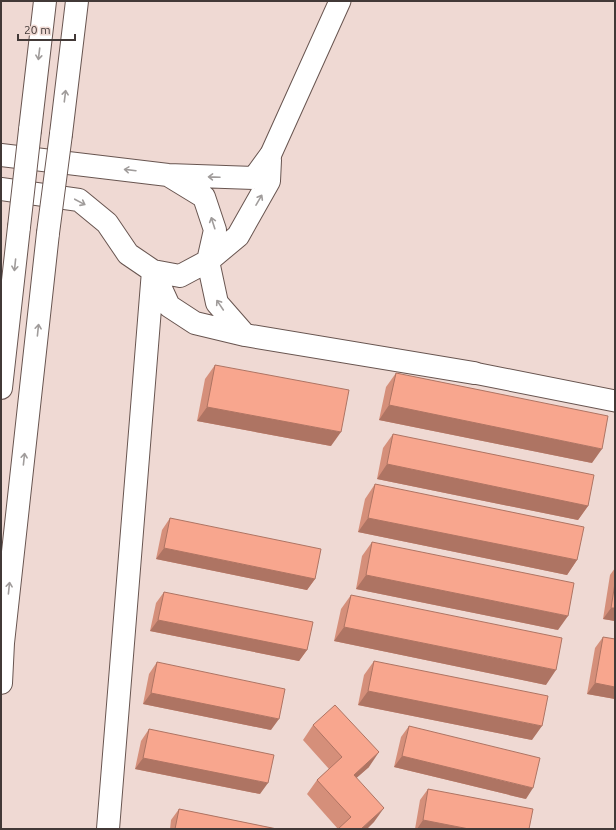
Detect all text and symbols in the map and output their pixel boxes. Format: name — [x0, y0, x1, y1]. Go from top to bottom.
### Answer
scale bar — [18, 16, 75, 42]
text: 20 m — [24, 23, 51, 36]
one-way arrow — [35, 47, 43, 60]
one-way arrow — [62, 89, 69, 102]
one-way arrow — [123, 167, 136, 174]
one-way arrow — [208, 173, 221, 180]
one-way arrow — [255, 194, 263, 206]
one-way arrow — [74, 199, 86, 206]
one-way arrow — [209, 217, 216, 230]
one-way arrow — [11, 258, 18, 271]
one-way arrow — [215, 300, 224, 311]
one-way arrow — [34, 324, 41, 337]
one-way arrow — [20, 453, 27, 466]
one-way arrow — [6, 582, 13, 595]

